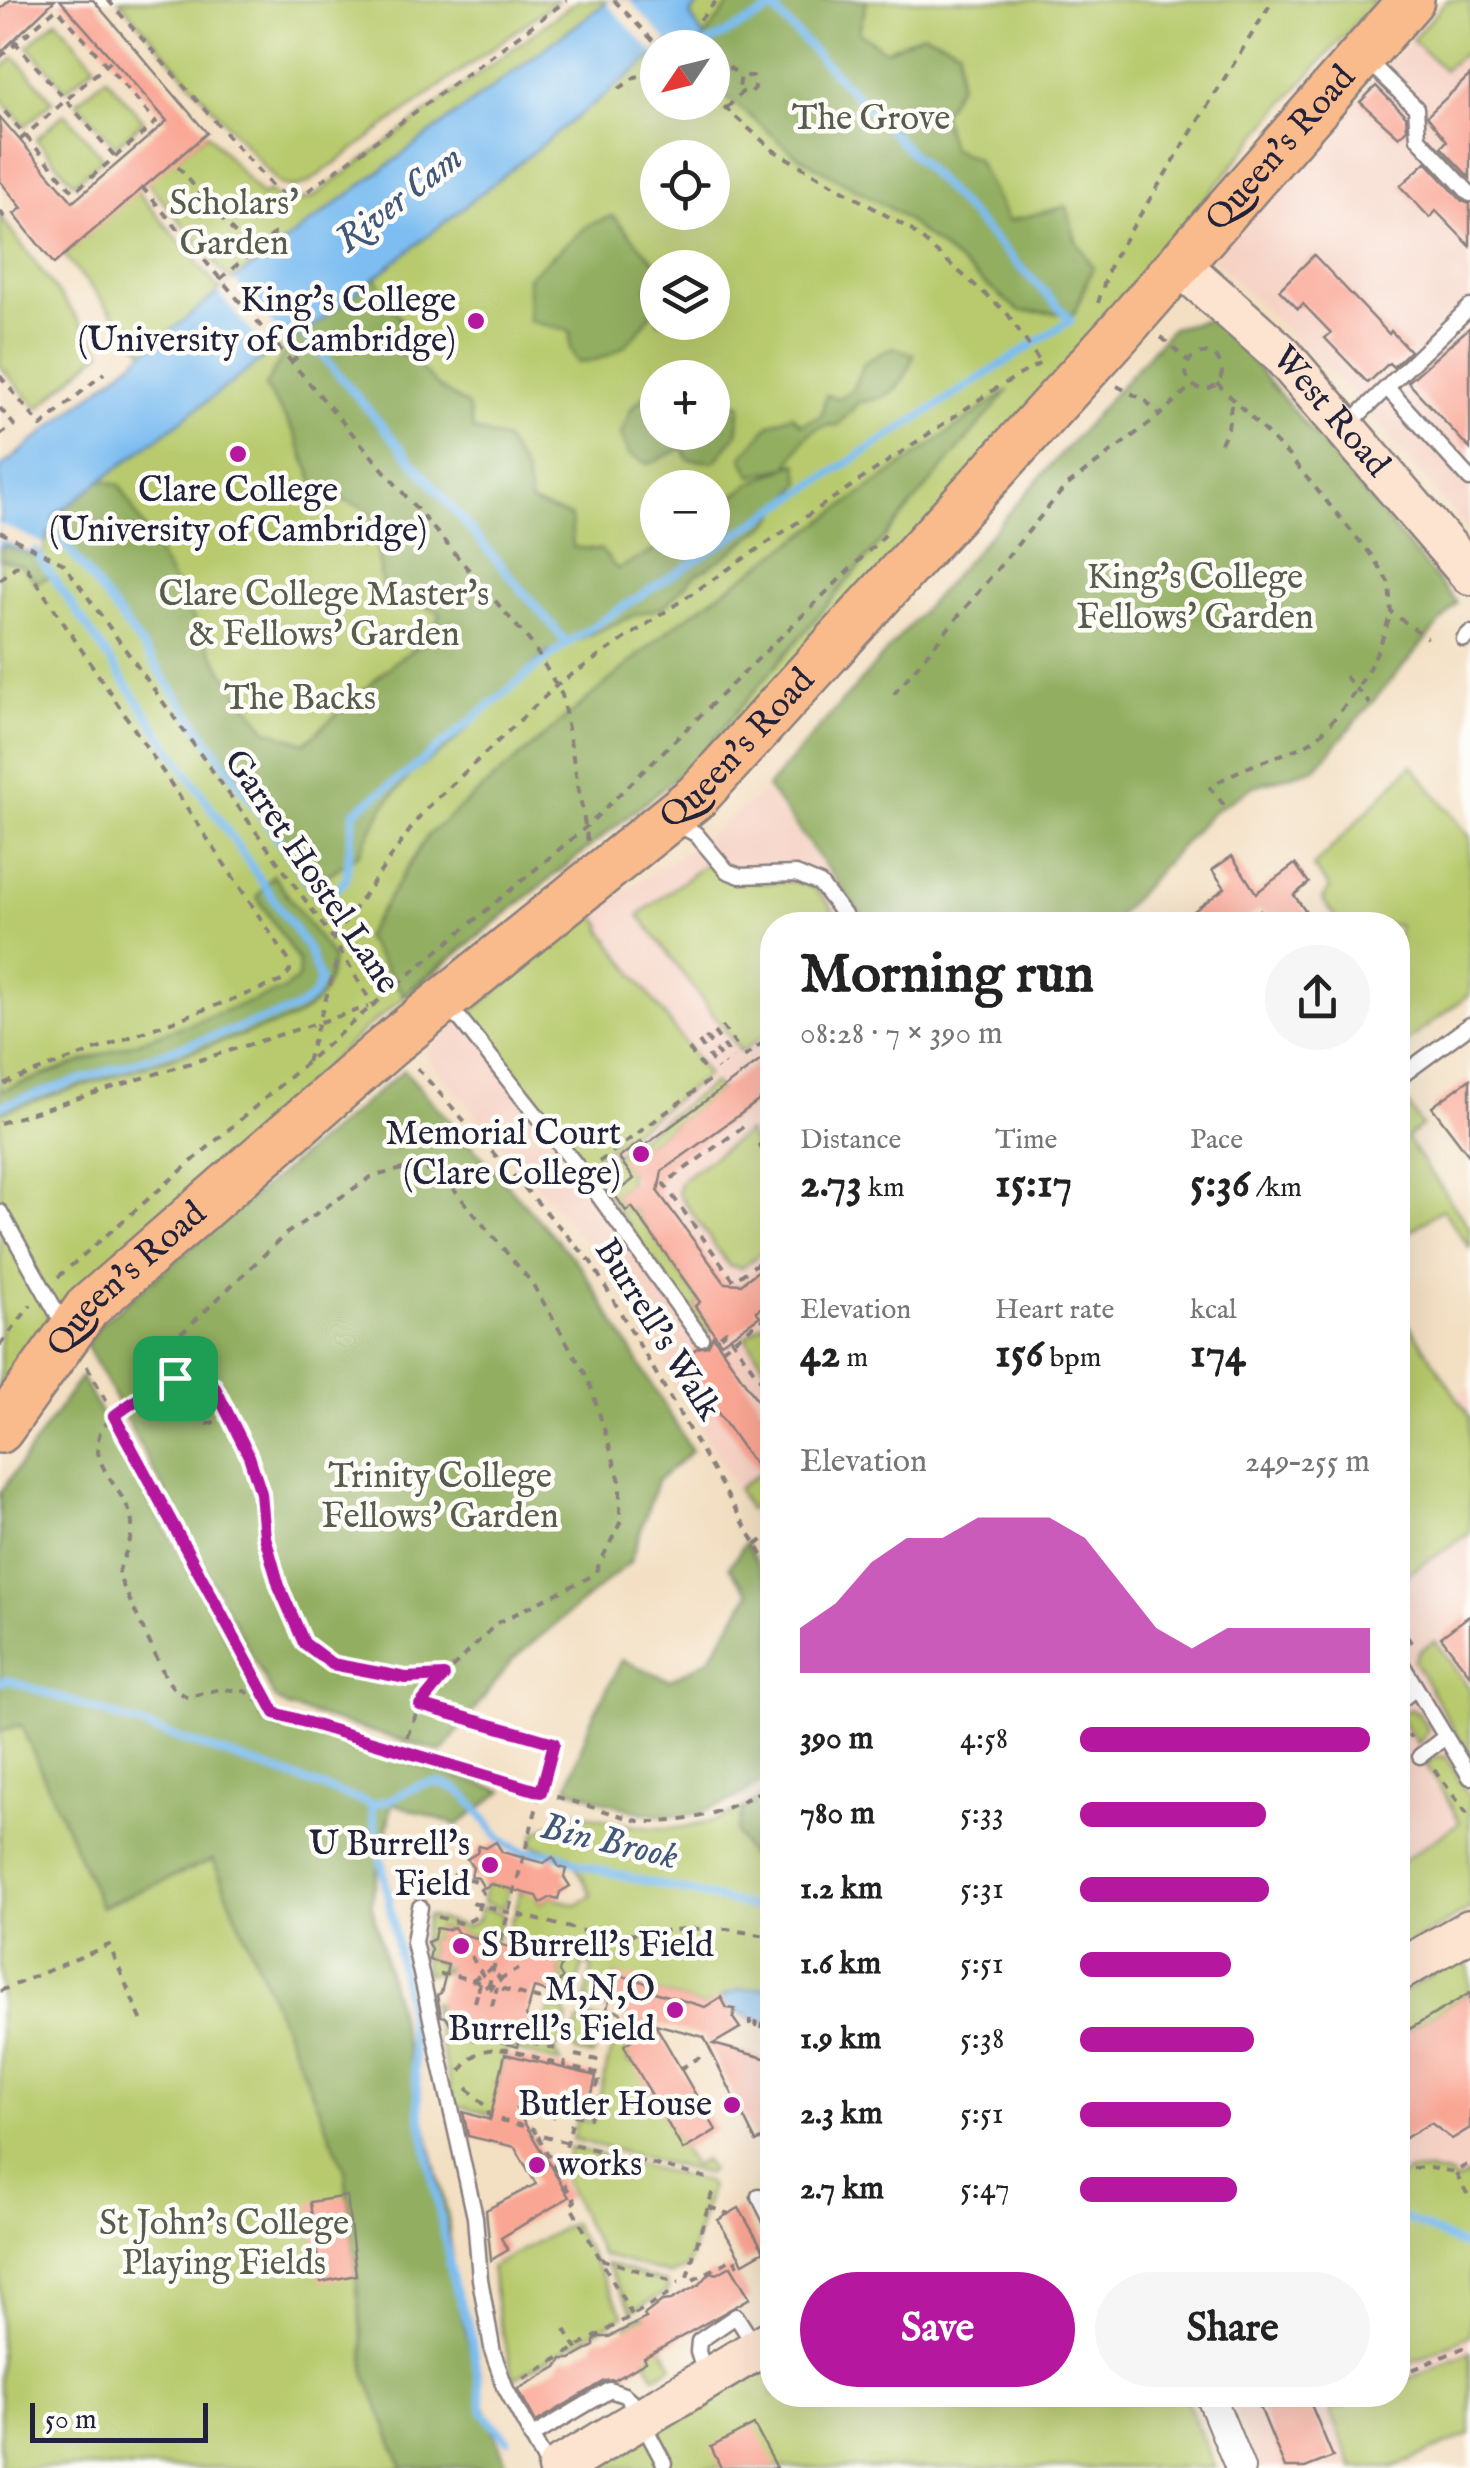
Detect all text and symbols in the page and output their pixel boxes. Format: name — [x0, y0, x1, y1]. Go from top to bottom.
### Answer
north arrow — [640, 30, 730, 120]
map controls — [640, 30, 730, 560]
street label: Queen's Road — [1196, 56, 1366, 241]
park label: The Grove — [792, 97, 950, 142]
water label: River Cam — [326, 135, 474, 265]
button: locate — [640, 140, 730, 230]
park label: Scholars' Garden — [169, 182, 299, 267]
button: layers — [640, 250, 730, 340]
place label: King's College (University of Cambridge) — [78, 279, 456, 364]
marker: King's College (University of Cambridge) — [465, 310, 487, 332]
street label: West Road — [1262, 337, 1400, 487]
button: + — [640, 360, 730, 450]
marker: Clare College (University of Cambridge) — [227, 443, 249, 465]
place label: Clare College (University of Cambridge) — [49, 469, 427, 554]
button: − — [640, 470, 730, 560]
park label: King's College Fellows' Garden — [1076, 556, 1314, 641]
park label: Clare College Master's & Fellows' Garden — [159, 573, 489, 658]
street label: Queen's Road — [651, 659, 825, 840]
park label: The Backs — [224, 677, 376, 722]
street label: Garret Hostel Lane — [213, 741, 409, 1003]
text: Morning run — [800, 941, 1094, 1011]
button: share — [1265, 945, 1370, 1050]
text: 08:28 · 7 × 390 m — [800, 1014, 1003, 1055]
place label: Memorial Court (Clare College) — [385, 1112, 621, 1197]
text: Distance — [800, 1123, 901, 1158]
text: Time — [995, 1123, 1057, 1158]
text: Pace — [1190, 1123, 1243, 1158]
marker: Memorial Court (Clare College) — [630, 1143, 652, 1165]
text: 2.73 — [800, 1158, 862, 1211]
text: 15:17 — [995, 1158, 1072, 1211]
text: 5:36 — [1190, 1158, 1250, 1211]
text: km — [862, 1171, 905, 1206]
text: /km — [1250, 1171, 1302, 1206]
street label: Queen's Road — [37, 1192, 216, 1366]
street label: Burrell's Walk — [583, 1231, 731, 1430]
text: Elevation — [800, 1293, 911, 1328]
text: Heart rate — [995, 1293, 1114, 1328]
text: kcal — [1190, 1293, 1237, 1328]
text: 42 — [800, 1328, 840, 1381]
text: 156 — [995, 1328, 1043, 1381]
text: 174 — [1190, 1328, 1246, 1381]
pin — [133, 1336, 218, 1421]
text: m — [840, 1341, 868, 1376]
text: bpm — [1043, 1341, 1101, 1376]
icon: arrive — [148, 1351, 203, 1406]
text: Elevation — [800, 1442, 927, 1483]
text: 249–255 m — [1245, 1442, 1370, 1483]
park label: Trinity College Fellows' Garden — [321, 1455, 559, 1540]
text: 390 m — [800, 1719, 873, 1760]
text: 4:58 — [960, 1719, 1008, 1760]
text: 780 m — [800, 1794, 875, 1835]
text: 5:33 — [960, 1794, 1004, 1835]
water label: Bin Brook — [536, 1804, 682, 1882]
place label: U Burrell's Field — [309, 1823, 470, 1908]
marker: U Burrell's Field — [479, 1854, 501, 1876]
text: 1.2 km — [800, 1869, 883, 1910]
text: 5:31 — [960, 1869, 1004, 1910]
place label: S Burrell's Field — [481, 1924, 714, 1969]
marker: S Burrell's Field — [450, 1935, 472, 1957]
text: 1.6 km — [800, 1944, 881, 1985]
text: 5:51 — [960, 1944, 1004, 1985]
place label: M,N,O Burrell's Field — [448, 1968, 655, 2053]
marker: M,N,O Burrell's Field — [664, 1999, 686, 2021]
text: 1.9 km — [800, 2019, 882, 2060]
text: 5:38 — [960, 2019, 1005, 2060]
place label: Butler House — [518, 2083, 712, 2128]
marker: Butler House — [721, 2094, 743, 2116]
text: 2.3 km — [800, 2094, 883, 2135]
text: 5:51 — [960, 2094, 1004, 2135]
place label: works — [557, 2143, 642, 2188]
marker: works — [526, 2154, 548, 2176]
text: 2.7 km — [800, 2169, 884, 2210]
text: 5:47 — [960, 2169, 1010, 2210]
park label: St John's College Playing Fields — [99, 2202, 349, 2287]
button: Save — [800, 2272, 1075, 2387]
button: Share — [1095, 2272, 1370, 2387]
scale bar — [30, 2398, 208, 2442]
text: 50 m — [45, 2403, 97, 2438]

